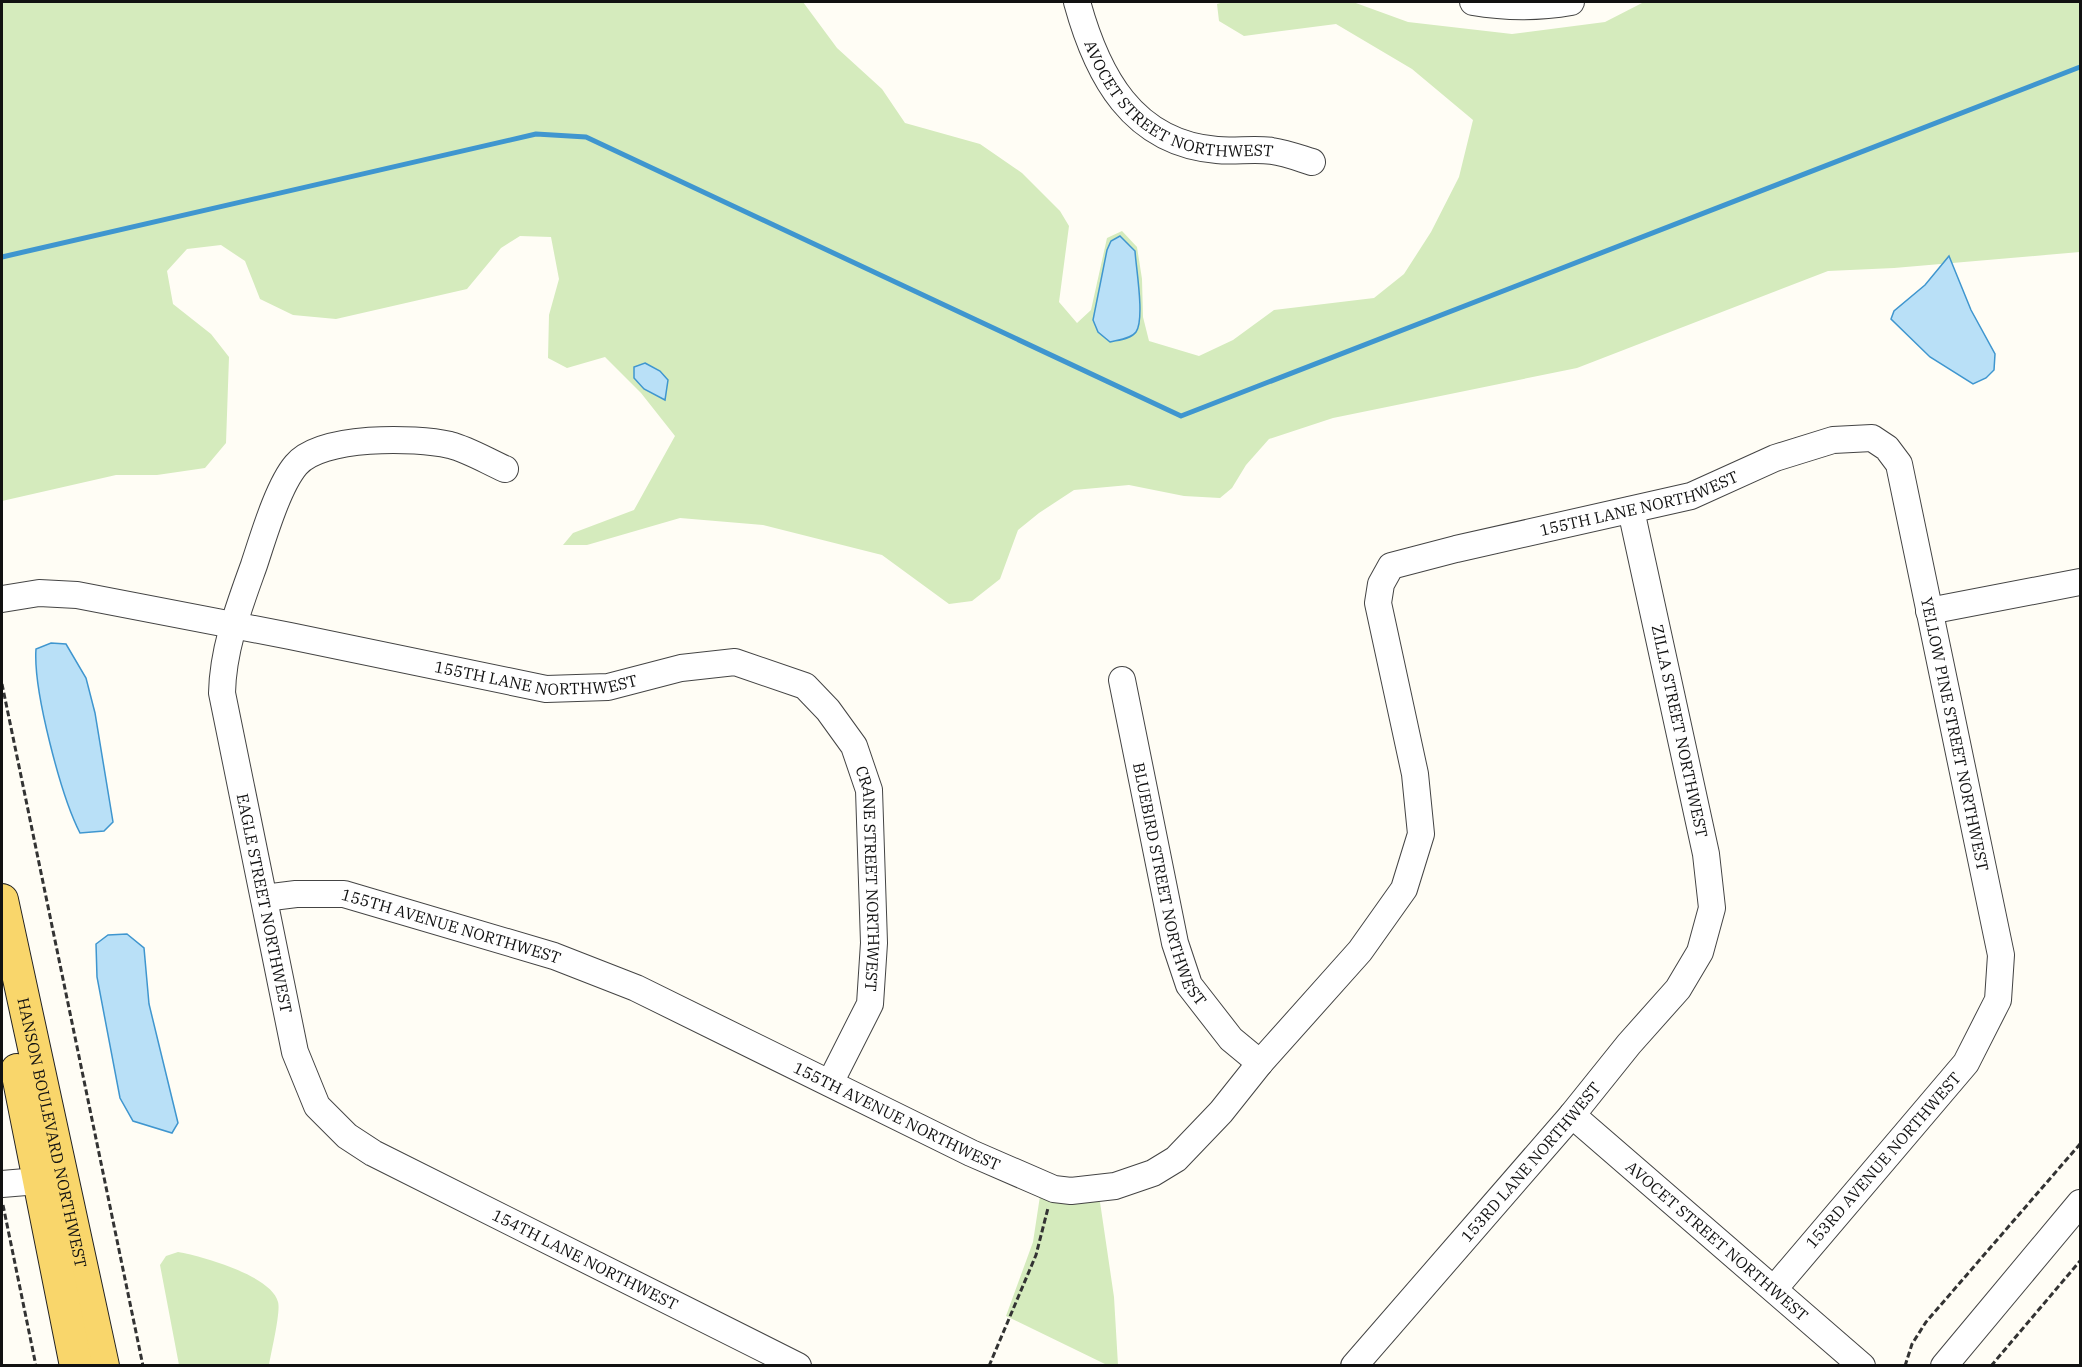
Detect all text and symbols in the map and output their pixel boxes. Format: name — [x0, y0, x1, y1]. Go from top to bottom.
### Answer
street label: AVOCET STREET NORTHWEST — [1080, 37, 1274, 161]
street label: 155TH LANE NORTHWEST — [1538, 466, 1741, 540]
street label: YELLOW PINE STREET NORTHWEST — [1917, 595, 1993, 873]
street label: ZILLA STREET NORTHWEST — [1648, 623, 1712, 839]
street label: 155TH LANE NORTHWEST — [433, 656, 639, 699]
street label: BLUEBIRD STREET NORTHWEST — [1129, 761, 1211, 1009]
street label: CRANE STREET NORTHWEST — [851, 763, 884, 992]
street label: EAGLE STREET NORTHWEST — [233, 792, 297, 1015]
street label: 155TH AVENUE NORTHWEST — [339, 884, 564, 968]
street label: HANSON BOULEVARD NORTHWEST — [13, 996, 91, 1270]
street label: 155TH AVENUE NORTHWEST — [790, 1057, 1004, 1175]
street label: 153RD AVENUE NORTHWEST — [1801, 1068, 1965, 1252]
street label: 153RD LANE NORTHWEST — [1456, 1078, 1605, 1246]
street label: AVOCET STREET NORTHWEST — [1622, 1156, 1812, 1325]
street label: 154TH LANE NORTHWEST — [489, 1204, 681, 1314]

